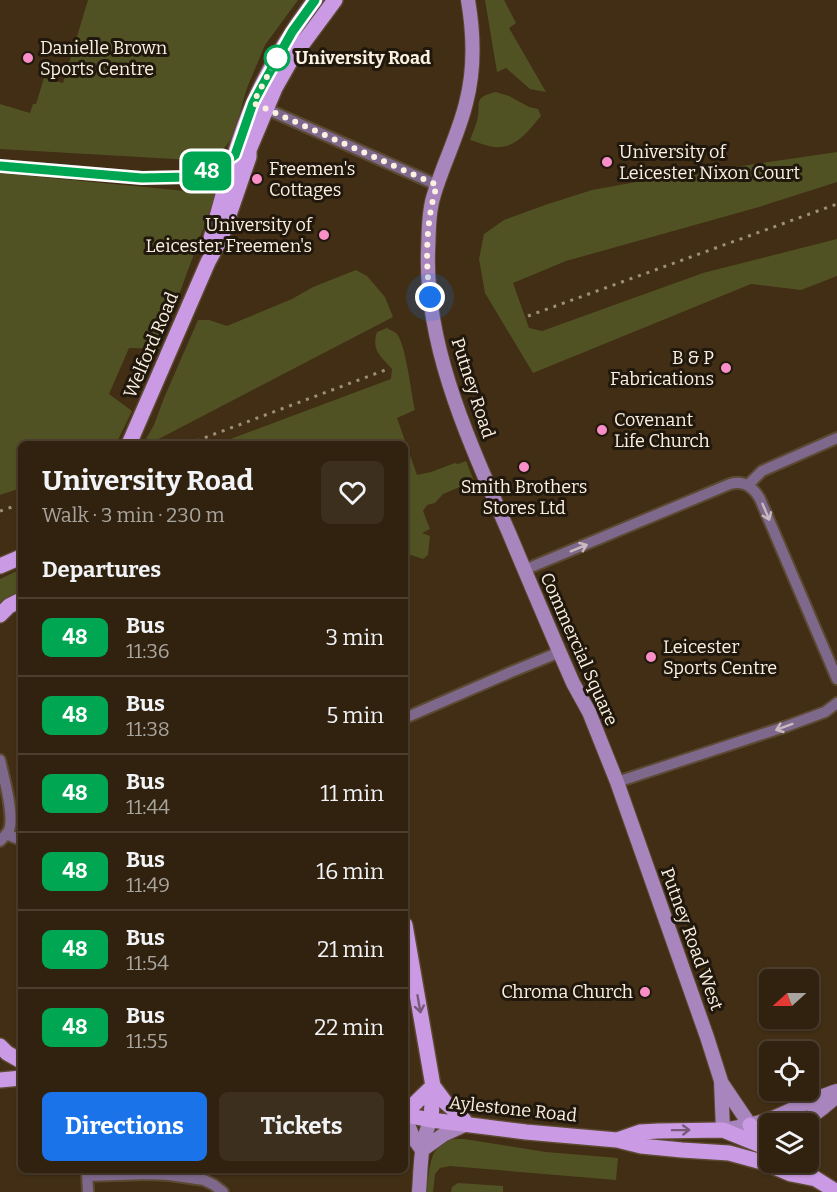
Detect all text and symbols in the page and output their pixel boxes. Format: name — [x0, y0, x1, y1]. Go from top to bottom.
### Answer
place label: Danielle Brown Sports Centre — [40, 37, 168, 80]
marker: University Road — [264, 45, 290, 71]
place label: University Road — [295, 47, 431, 69]
marker: Danielle Brown Sports Centre — [21, 51, 35, 65]
place label: University of Leicester Nixon Court — [619, 141, 800, 184]
line badge: 48 — [180, 152, 234, 190]
marker: University of Leicester Nixon Court — [600, 155, 614, 169]
text: 48 — [194, 158, 220, 184]
place label: Freemen's Cottages — [269, 158, 355, 201]
marker: Freemen's Cottages — [250, 172, 264, 186]
place label: University of Leicester Freemen's — [146, 214, 314, 257]
marker: University of Leicester Freemen's — [317, 228, 331, 242]
your location — [415, 282, 445, 312]
street label: Welford Road — [119, 289, 183, 401]
street label: Putney Road — [446, 335, 500, 441]
place label: B & P Fabrications — [610, 347, 714, 390]
marker: B & P Fabrications — [719, 361, 733, 375]
place label: Covenant Life Church — [614, 409, 710, 452]
marker: Covenant Life Church — [595, 423, 609, 437]
marker: Smith Brothers Stores Ltd — [517, 460, 531, 474]
button: heart — [321, 461, 384, 524]
text: University Road — [42, 464, 254, 497]
place label: Smith Brothers Stores Ltd — [461, 476, 587, 519]
one-way arrow — [761, 502, 772, 520]
text: Walk · 3 min · 230 m — [42, 503, 225, 527]
one-way arrow — [569, 542, 587, 553]
text: Departures — [42, 556, 161, 583]
street label: Commercial Square — [535, 569, 623, 729]
text: Bus — [126, 612, 165, 639]
text: 48 — [62, 624, 88, 650]
text: 3 min — [326, 624, 384, 651]
place label: Leicester Sports Centre — [663, 636, 777, 679]
text: 11:36 — [126, 639, 170, 663]
marker: Leicester Sports Centre — [644, 650, 658, 664]
text: Bus — [126, 690, 165, 717]
text: 48 — [62, 702, 88, 728]
text: 5 min — [326, 702, 384, 729]
text: 11:38 — [126, 717, 170, 741]
one-way arrow — [775, 723, 794, 734]
text: Bus — [126, 768, 165, 795]
text: 48 — [62, 780, 88, 806]
text: 11 min — [320, 780, 384, 807]
text: 11:44 — [126, 795, 170, 819]
text: Bus — [126, 846, 165, 873]
text: 48 — [62, 858, 88, 884]
text: 16 min — [316, 858, 384, 885]
street label: Putney Road West — [656, 865, 728, 1014]
text: 11:49 — [126, 873, 170, 897]
text: Bus — [126, 924, 165, 951]
text: 48 — [62, 936, 88, 962]
text: 21 min — [317, 936, 384, 963]
text: 11:54 — [126, 951, 169, 975]
north arrow — [759, 969, 819, 1029]
map controls — [759, 969, 819, 1173]
place label: Chroma Church — [501, 981, 633, 1003]
marker: Chroma Church — [638, 985, 652, 999]
one-way arrow — [414, 993, 425, 1013]
text: Bus — [126, 1002, 165, 1029]
text: 48 — [62, 1014, 88, 1040]
text: 22 min — [314, 1014, 384, 1041]
text: 11:55 — [126, 1029, 168, 1053]
button: locate — [759, 1041, 819, 1101]
street label: Aylestone Road — [448, 1091, 578, 1127]
button: Directions — [42, 1092, 207, 1161]
button: Tickets — [219, 1092, 384, 1161]
button: layers — [759, 1113, 819, 1173]
one-way arrow — [671, 1124, 691, 1136]

